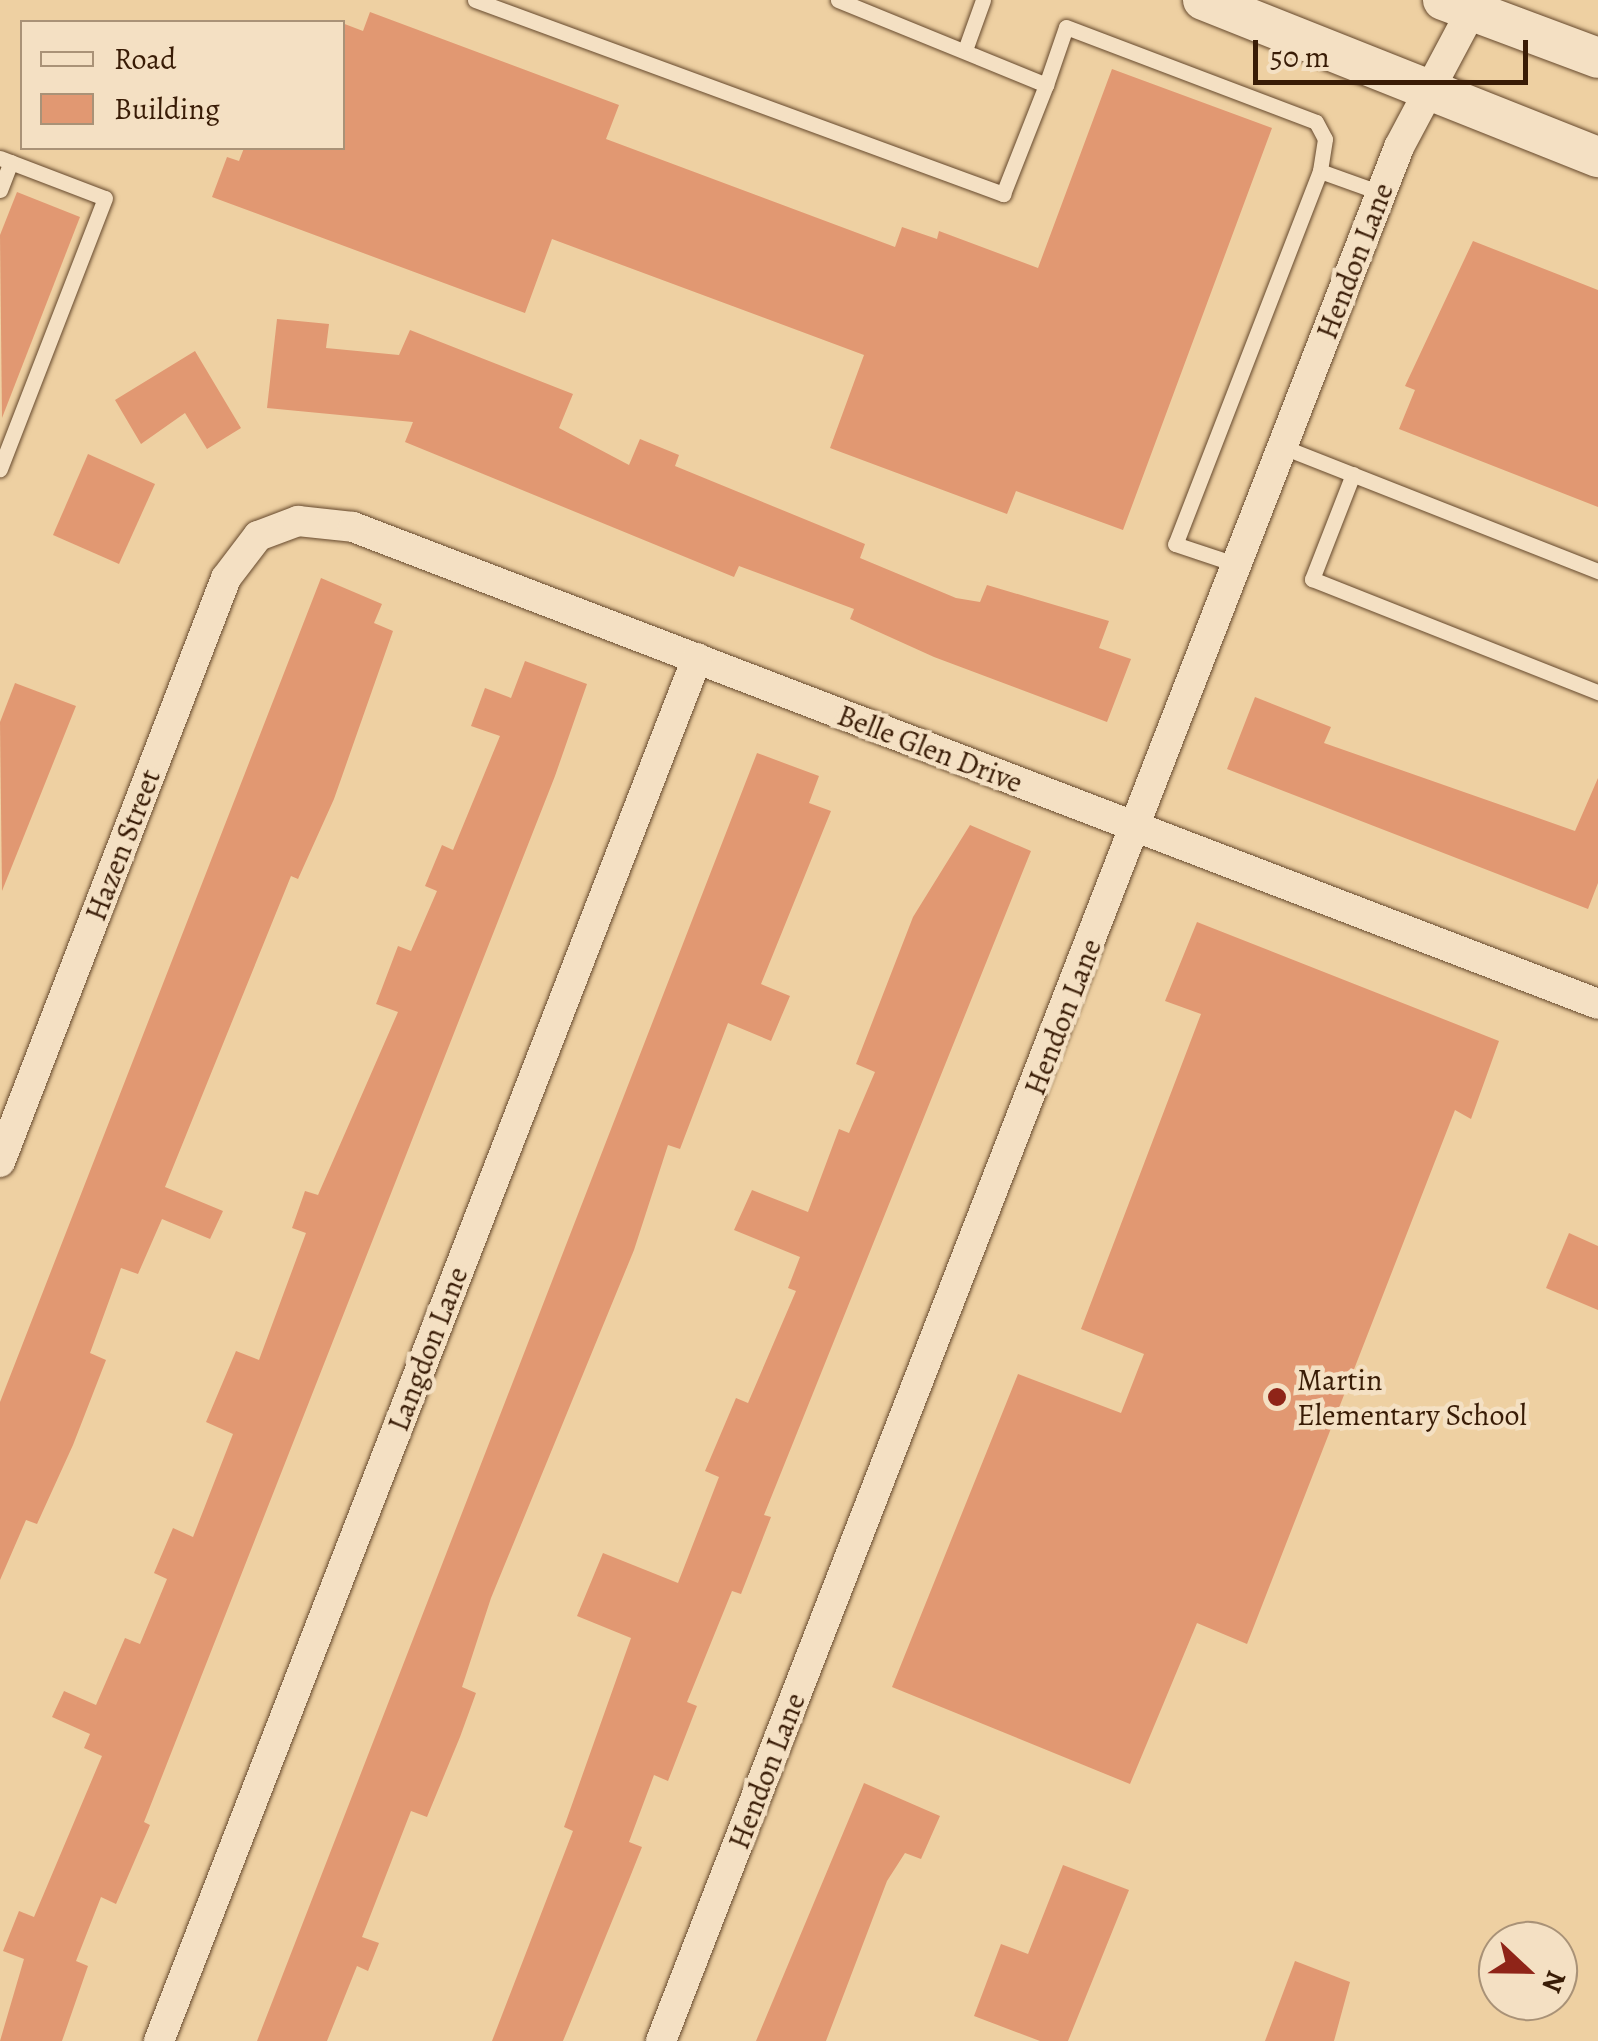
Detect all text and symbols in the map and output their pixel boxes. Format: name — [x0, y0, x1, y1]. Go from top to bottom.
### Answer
legend — [20, 20, 345, 150]
scale bar — [1258, 20, 1533, 82]
text: 50 m — [1270, 37, 1330, 77]
text: Road — [114, 39, 176, 79]
text: Building — [114, 89, 220, 129]
street label: Hendon Lane — [1309, 178, 1401, 344]
street label: Belle Glen Drive — [832, 697, 1028, 801]
street label: Hazen Street — [78, 764, 168, 926]
street label: Hendon Lane — [1017, 934, 1109, 1100]
street label: Langdon Lane — [380, 1262, 476, 1436]
place label: Martin Elementary School — [1297, 1362, 1527, 1432]
marker: Martin Elementary School — [1266, 1386, 1288, 1408]
street label: Hendon Lane — [721, 1688, 813, 1854]
north arrow — [1478, 1921, 1578, 2021]
text: N — [1533, 1965, 1575, 1998]

